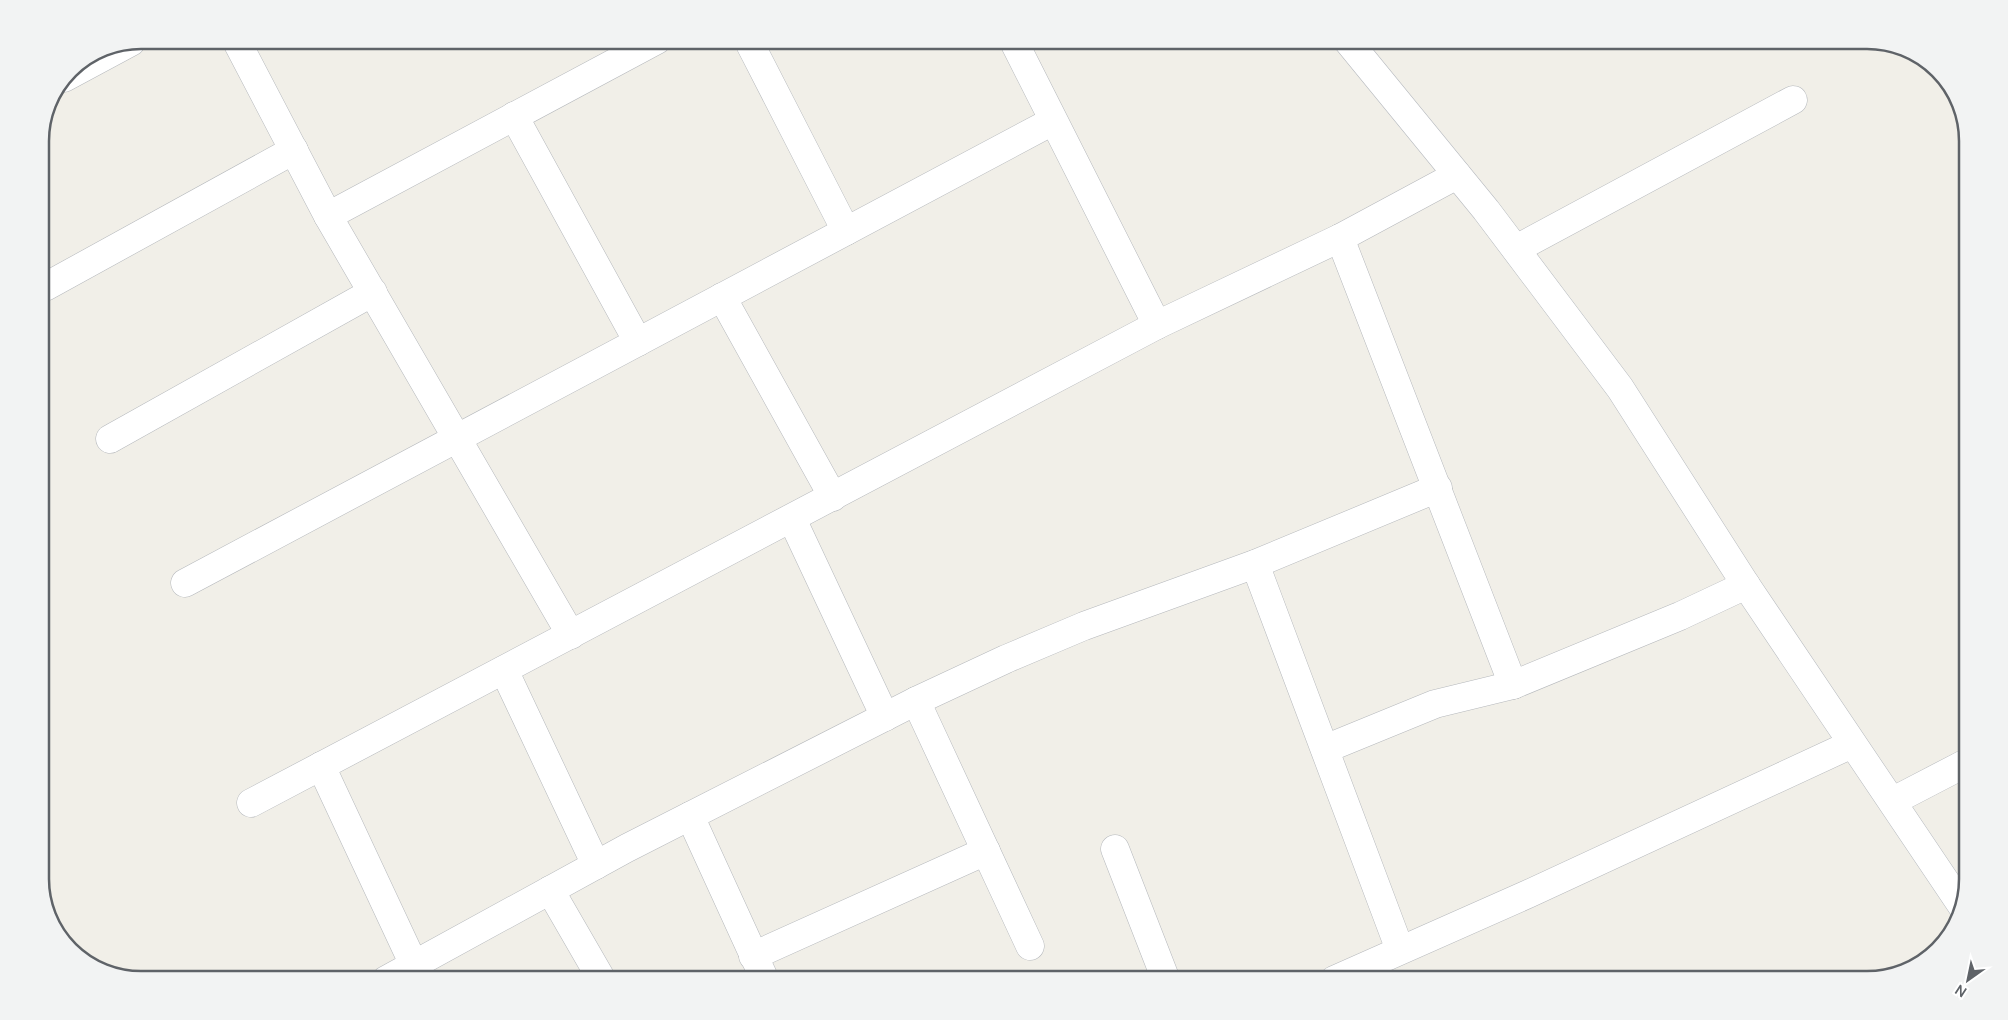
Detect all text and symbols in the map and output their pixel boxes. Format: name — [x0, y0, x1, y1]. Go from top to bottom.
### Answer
north arrow — [1943, 955, 1993, 1005]
text: N — [1951, 981, 1970, 1002]

